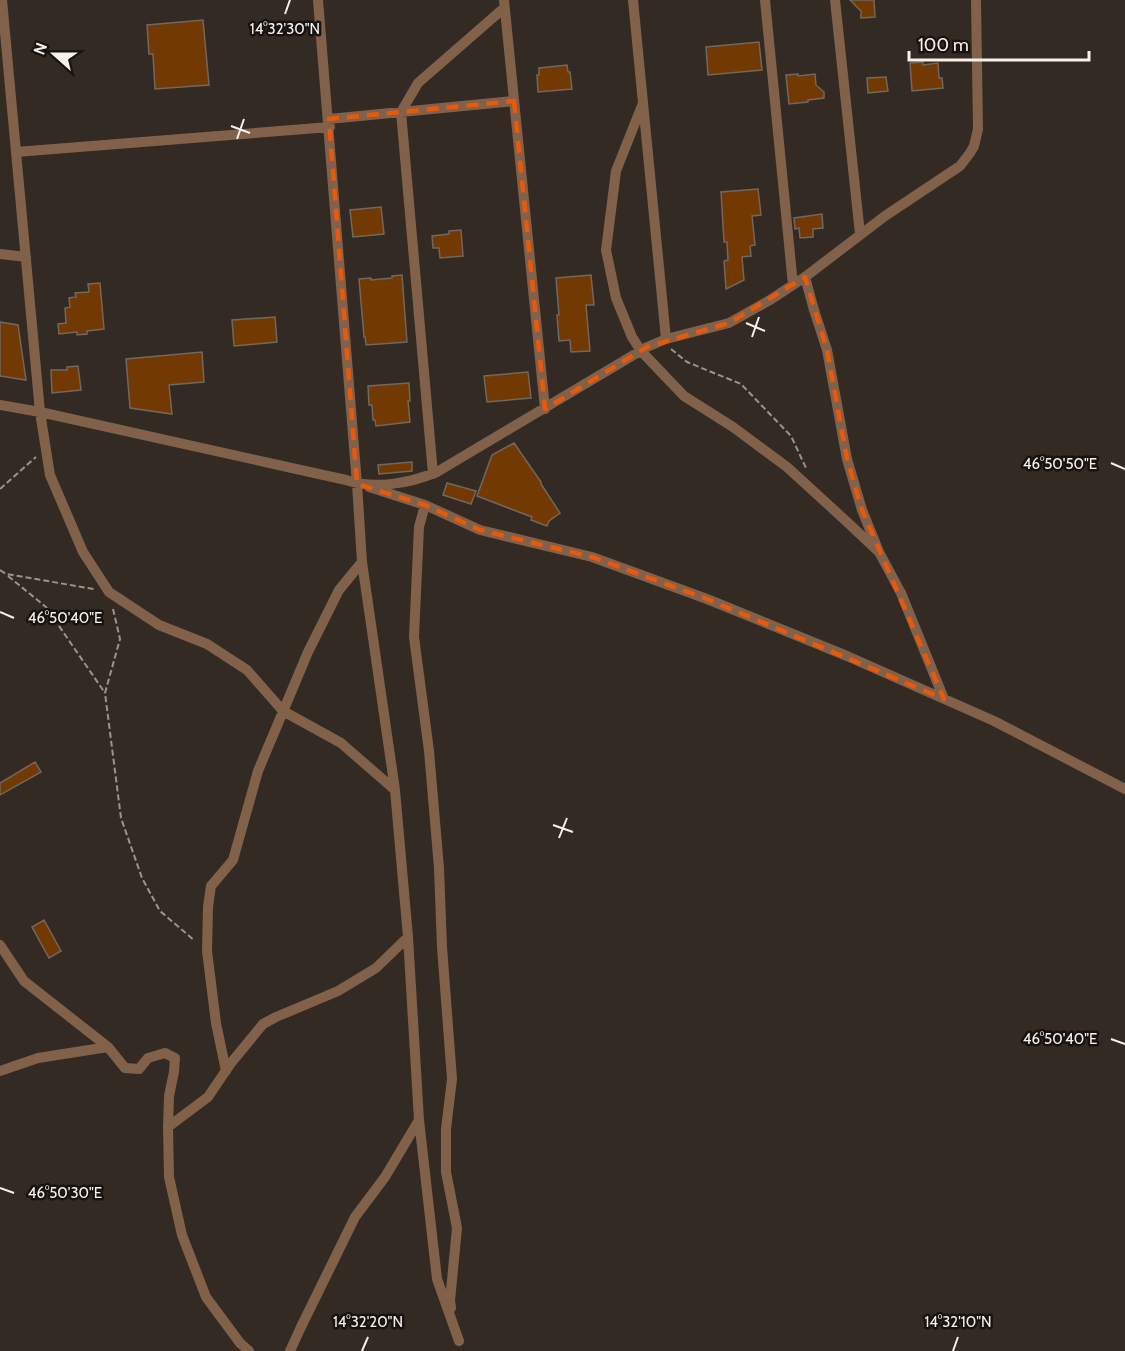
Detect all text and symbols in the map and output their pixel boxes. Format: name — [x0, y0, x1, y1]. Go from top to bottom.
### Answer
text: 14°32'30"N — [250, 20, 320, 38]
north arrow — [24, 24, 84, 84]
scale bar — [909, 24, 1089, 62]
text: 100 m — [918, 34, 969, 56]
text: N — [30, 40, 51, 57]
text: 46°50'50"E — [1023, 455, 1097, 473]
text: 46°50'40"E — [28, 609, 102, 627]
text: 46°50'40"E — [1023, 1030, 1097, 1048]
text: 46°50'30"E — [28, 1184, 102, 1202]
text: 14°32'20"N — [333, 1313, 403, 1331]
text: 14°32'10"N — [924, 1313, 992, 1331]

